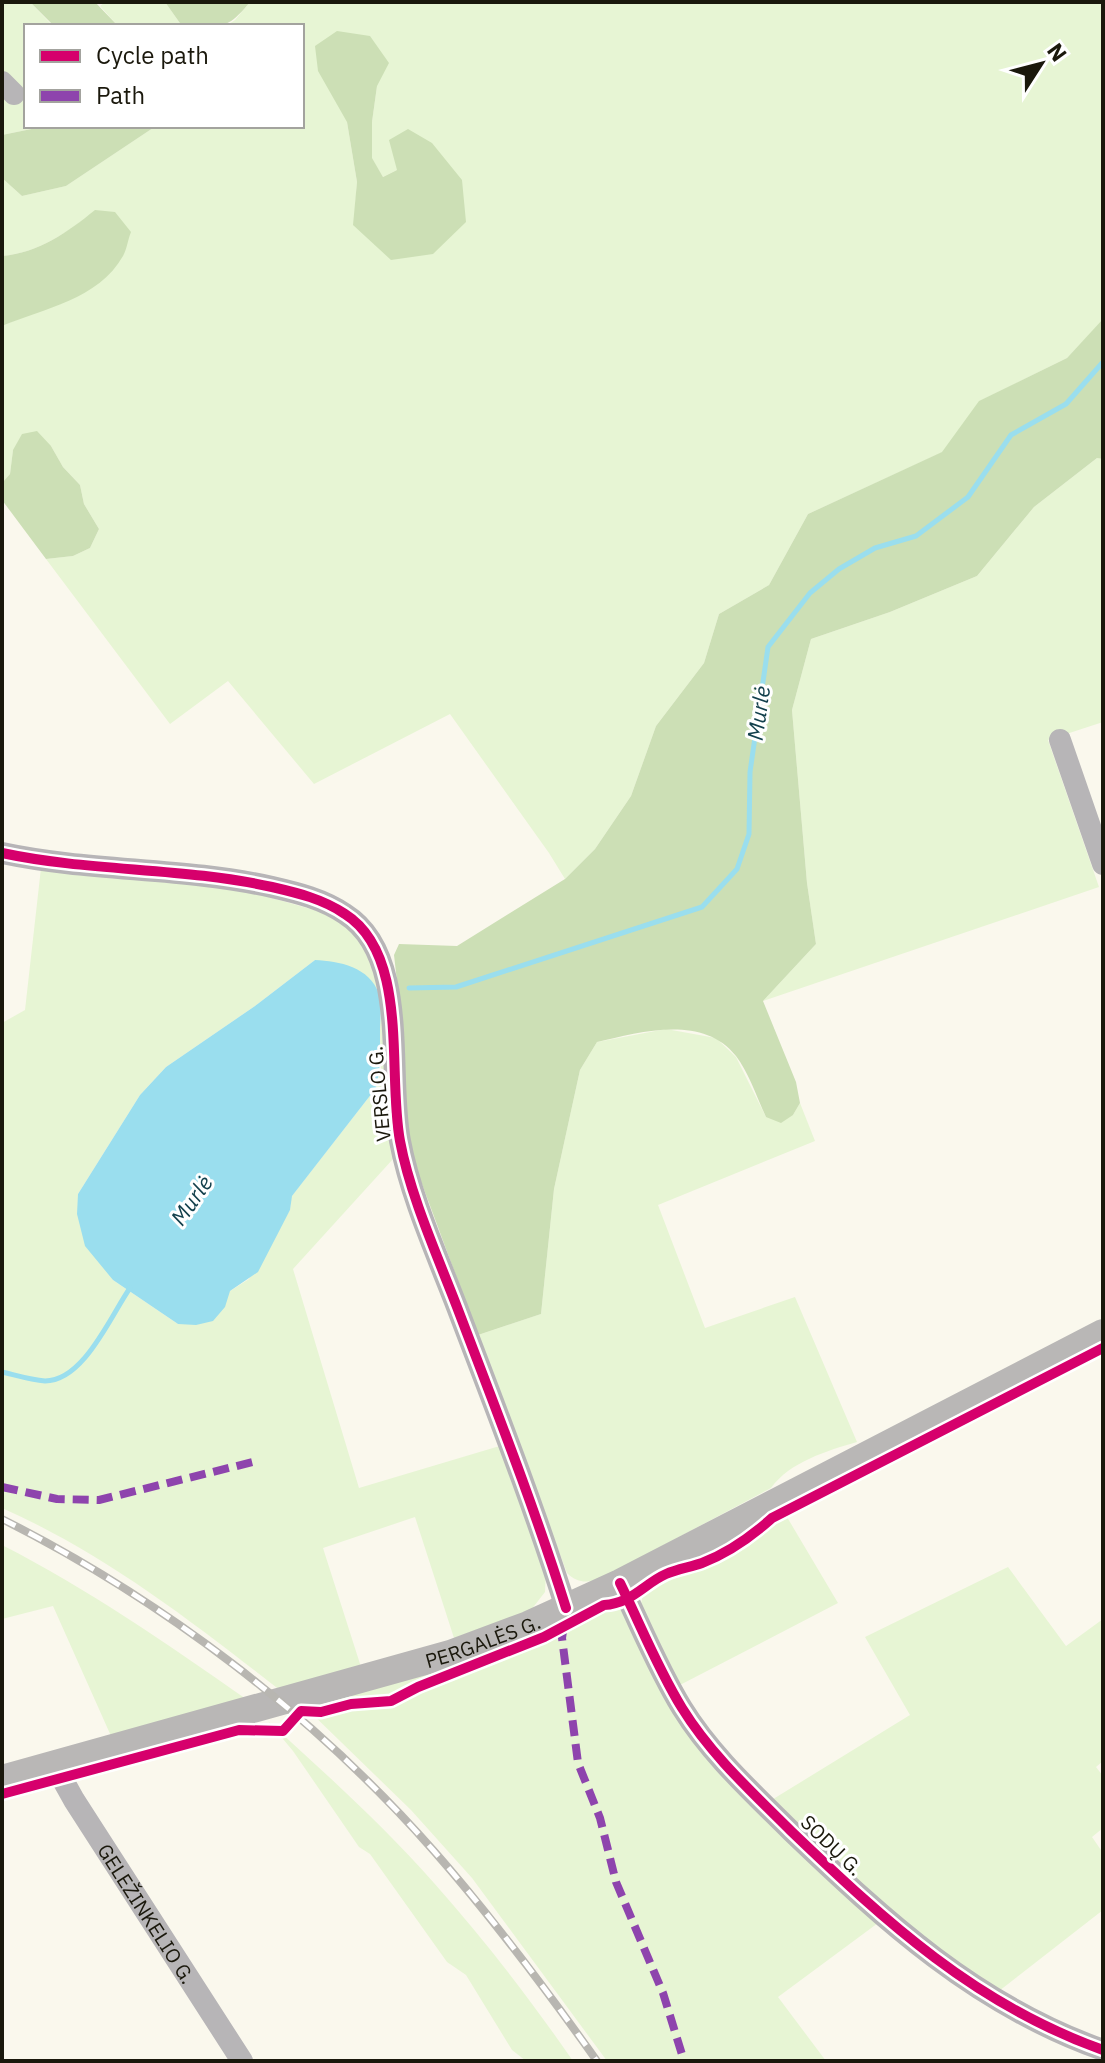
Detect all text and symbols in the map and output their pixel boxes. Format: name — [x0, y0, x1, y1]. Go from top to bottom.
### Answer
legend — [24, 24, 304, 128]
north arrow — [1001, 24, 1081, 104]
text: N — [1041, 37, 1074, 67]
text: Cycle path — [96, 39, 209, 71]
text: Path — [96, 79, 145, 111]
water label: Murlė — [740, 684, 776, 742]
street label: VERSLO G. — [361, 1045, 397, 1143]
water label: Murlė — [163, 1169, 219, 1231]
street label: PERGALĖS G. — [422, 1608, 544, 1674]
street label: SODŲ G. — [795, 1809, 869, 1881]
street label: GELEŽINKELIO G. — [92, 1838, 202, 1989]

